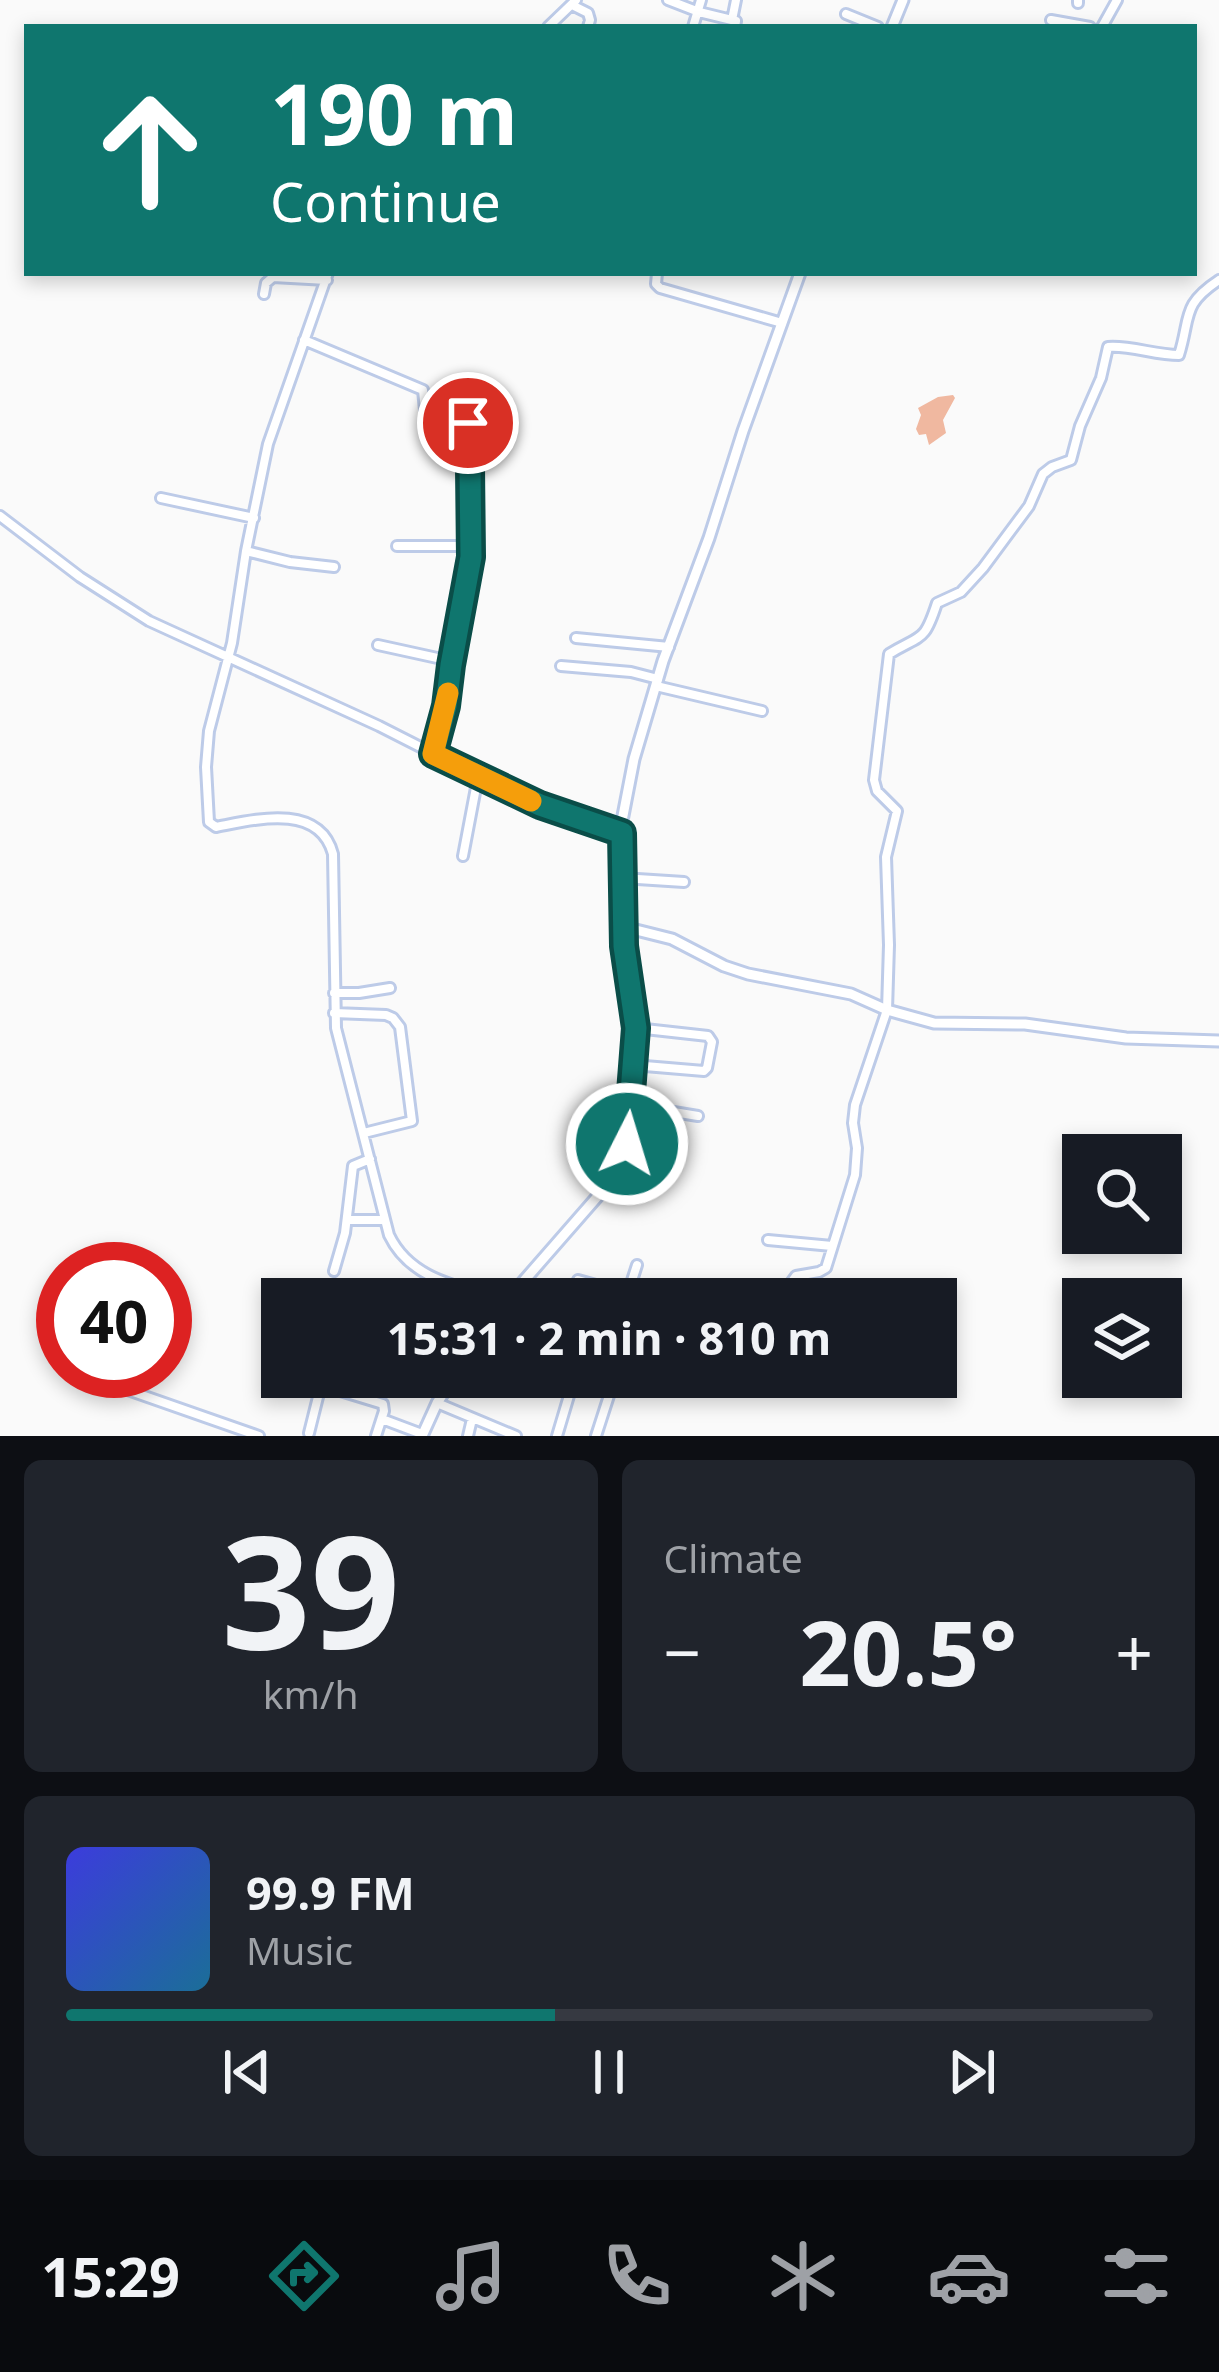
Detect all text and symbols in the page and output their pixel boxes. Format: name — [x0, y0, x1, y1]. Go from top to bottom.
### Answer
text: 190 m — [270, 55, 518, 170]
icon: ahead — [72, 72, 228, 228]
text: Continue — [270, 164, 501, 238]
pin — [417, 372, 519, 474]
icon: arrive — [435, 390, 501, 456]
position arrow — [564, 1081, 690, 1207]
map controls — [1062, 1134, 1182, 1398]
button: search — [1062, 1134, 1182, 1254]
speed limit sign: 40 — [36, 1242, 192, 1398]
button: layers — [1062, 1278, 1182, 1398]
text: 15:31 · 2 min · 810 m — [387, 1307, 831, 1368]
text: 39 — [222, 1482, 400, 1695]
text: Climate — [664, 1531, 803, 1584]
text: 20.5° — [799, 1590, 1017, 1712]
text: − — [664, 1606, 701, 1696]
text: + — [1115, 1606, 1153, 1696]
text: km/h — [263, 1667, 359, 1720]
text: 99.9 FM — [246, 1862, 415, 1923]
text: Music — [246, 1923, 353, 1976]
icon: previous — [214, 2039, 280, 2105]
icon: pause — [576, 2039, 642, 2105]
icon: next — [939, 2039, 1005, 2105]
icon: directions — [262, 2234, 346, 2318]
icon: music — [429, 2234, 513, 2318]
icon: phone — [595, 2234, 679, 2318]
icon: climate — [761, 2234, 845, 2318]
icon: car — [927, 2234, 1011, 2318]
icon: filters — [1094, 2234, 1178, 2318]
text: 15:29 — [41, 2239, 180, 2313]

